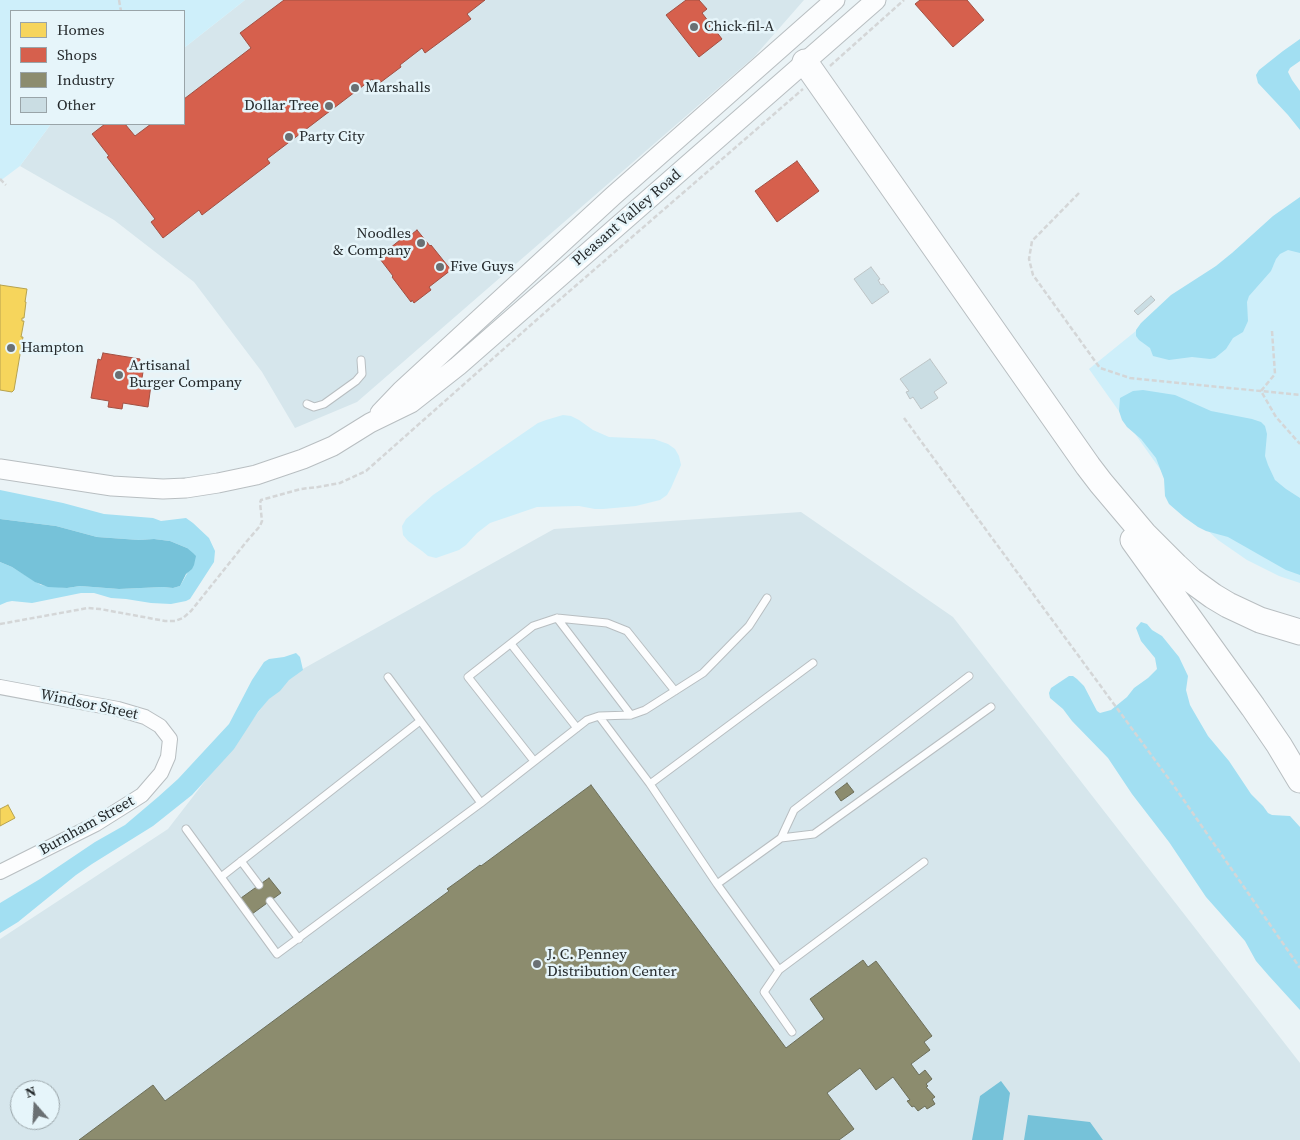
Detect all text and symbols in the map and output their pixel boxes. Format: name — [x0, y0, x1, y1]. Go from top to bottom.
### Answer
legend — [10, 10, 185, 125]
place label: Chick-fil-A — [704, 18, 774, 36]
text: Homes — [57, 19, 104, 40]
marker: Chick-fil-A — [688, 21, 700, 33]
text: Shops — [57, 44, 97, 65]
text: Industry — [57, 69, 114, 90]
place label: Marshalls — [365, 79, 430, 97]
marker: Marshalls — [349, 82, 361, 94]
text: Other — [57, 94, 96, 115]
place label: Dollar Tree — [244, 97, 319, 115]
marker: Dollar Tree — [323, 100, 335, 112]
place label: Party City — [299, 128, 365, 146]
marker: Party City — [283, 131, 295, 143]
street label: Pleasant Valley Road — [569, 166, 685, 270]
place label: Noodles & Company — [333, 225, 411, 260]
marker: Noodles & Company — [415, 237, 427, 249]
place label: Five Guys — [450, 258, 514, 276]
marker: Five Guys — [434, 261, 446, 273]
place label: Hampton — [21, 339, 84, 357]
marker: Hampton — [5, 342, 17, 354]
place label: Artisanal Burger Company — [129, 357, 242, 392]
marker: Artisanal Burger Company — [113, 369, 125, 381]
street label: Windsor Street — [38, 686, 140, 724]
street label: Burnham Street — [36, 793, 138, 859]
place label: J. C. Penney Distribution Center — [547, 946, 677, 981]
marker: J. C. Penney Distribution Center — [531, 958, 543, 970]
north arrow — [10, 1080, 60, 1130]
text: N — [22, 1081, 39, 1103]

